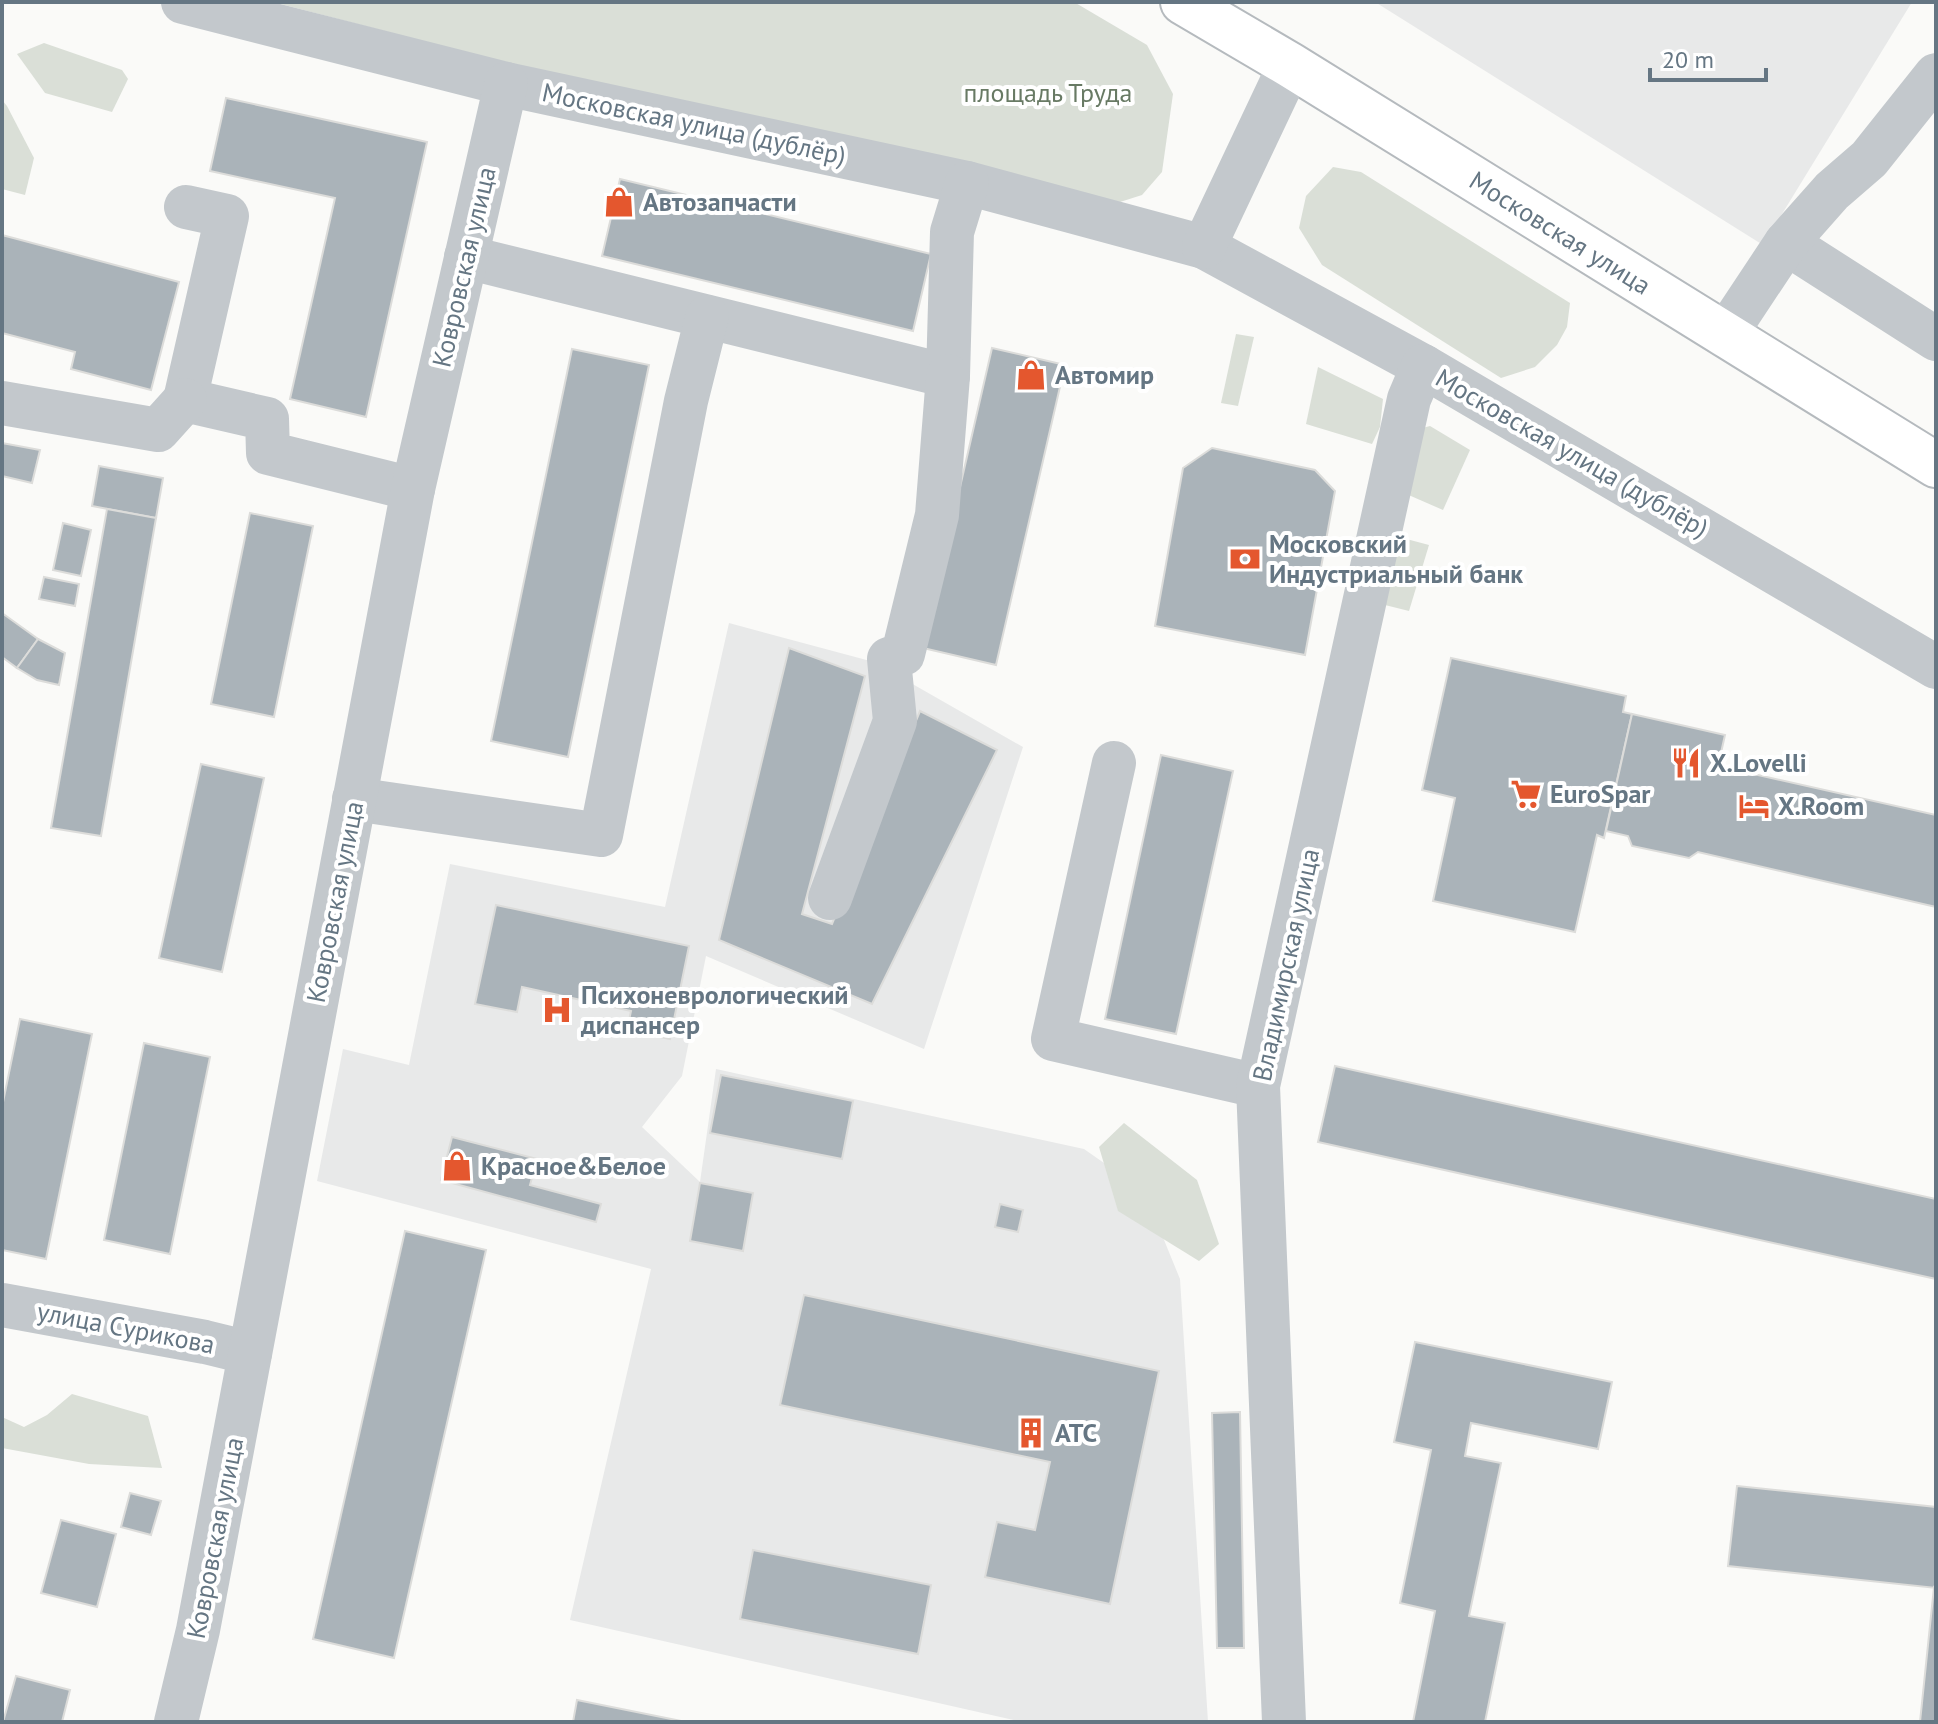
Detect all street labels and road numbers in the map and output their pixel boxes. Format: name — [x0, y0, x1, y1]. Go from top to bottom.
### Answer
street label: Московская улица (дублёр) — [539, 75, 849, 172]
street label: Ковровская улица — [424, 164, 503, 370]
street label: Московская улица — [1463, 164, 1657, 302]
street label: Московская улица (дублёр) — [1430, 361, 1715, 544]
street label: Ковровская улица — [299, 798, 370, 1005]
street label: Владимирская улица — [1245, 846, 1326, 1084]
street label: улица Сурикова — [35, 1294, 218, 1361]
street label: Ковровская улица — [179, 1434, 250, 1641]

